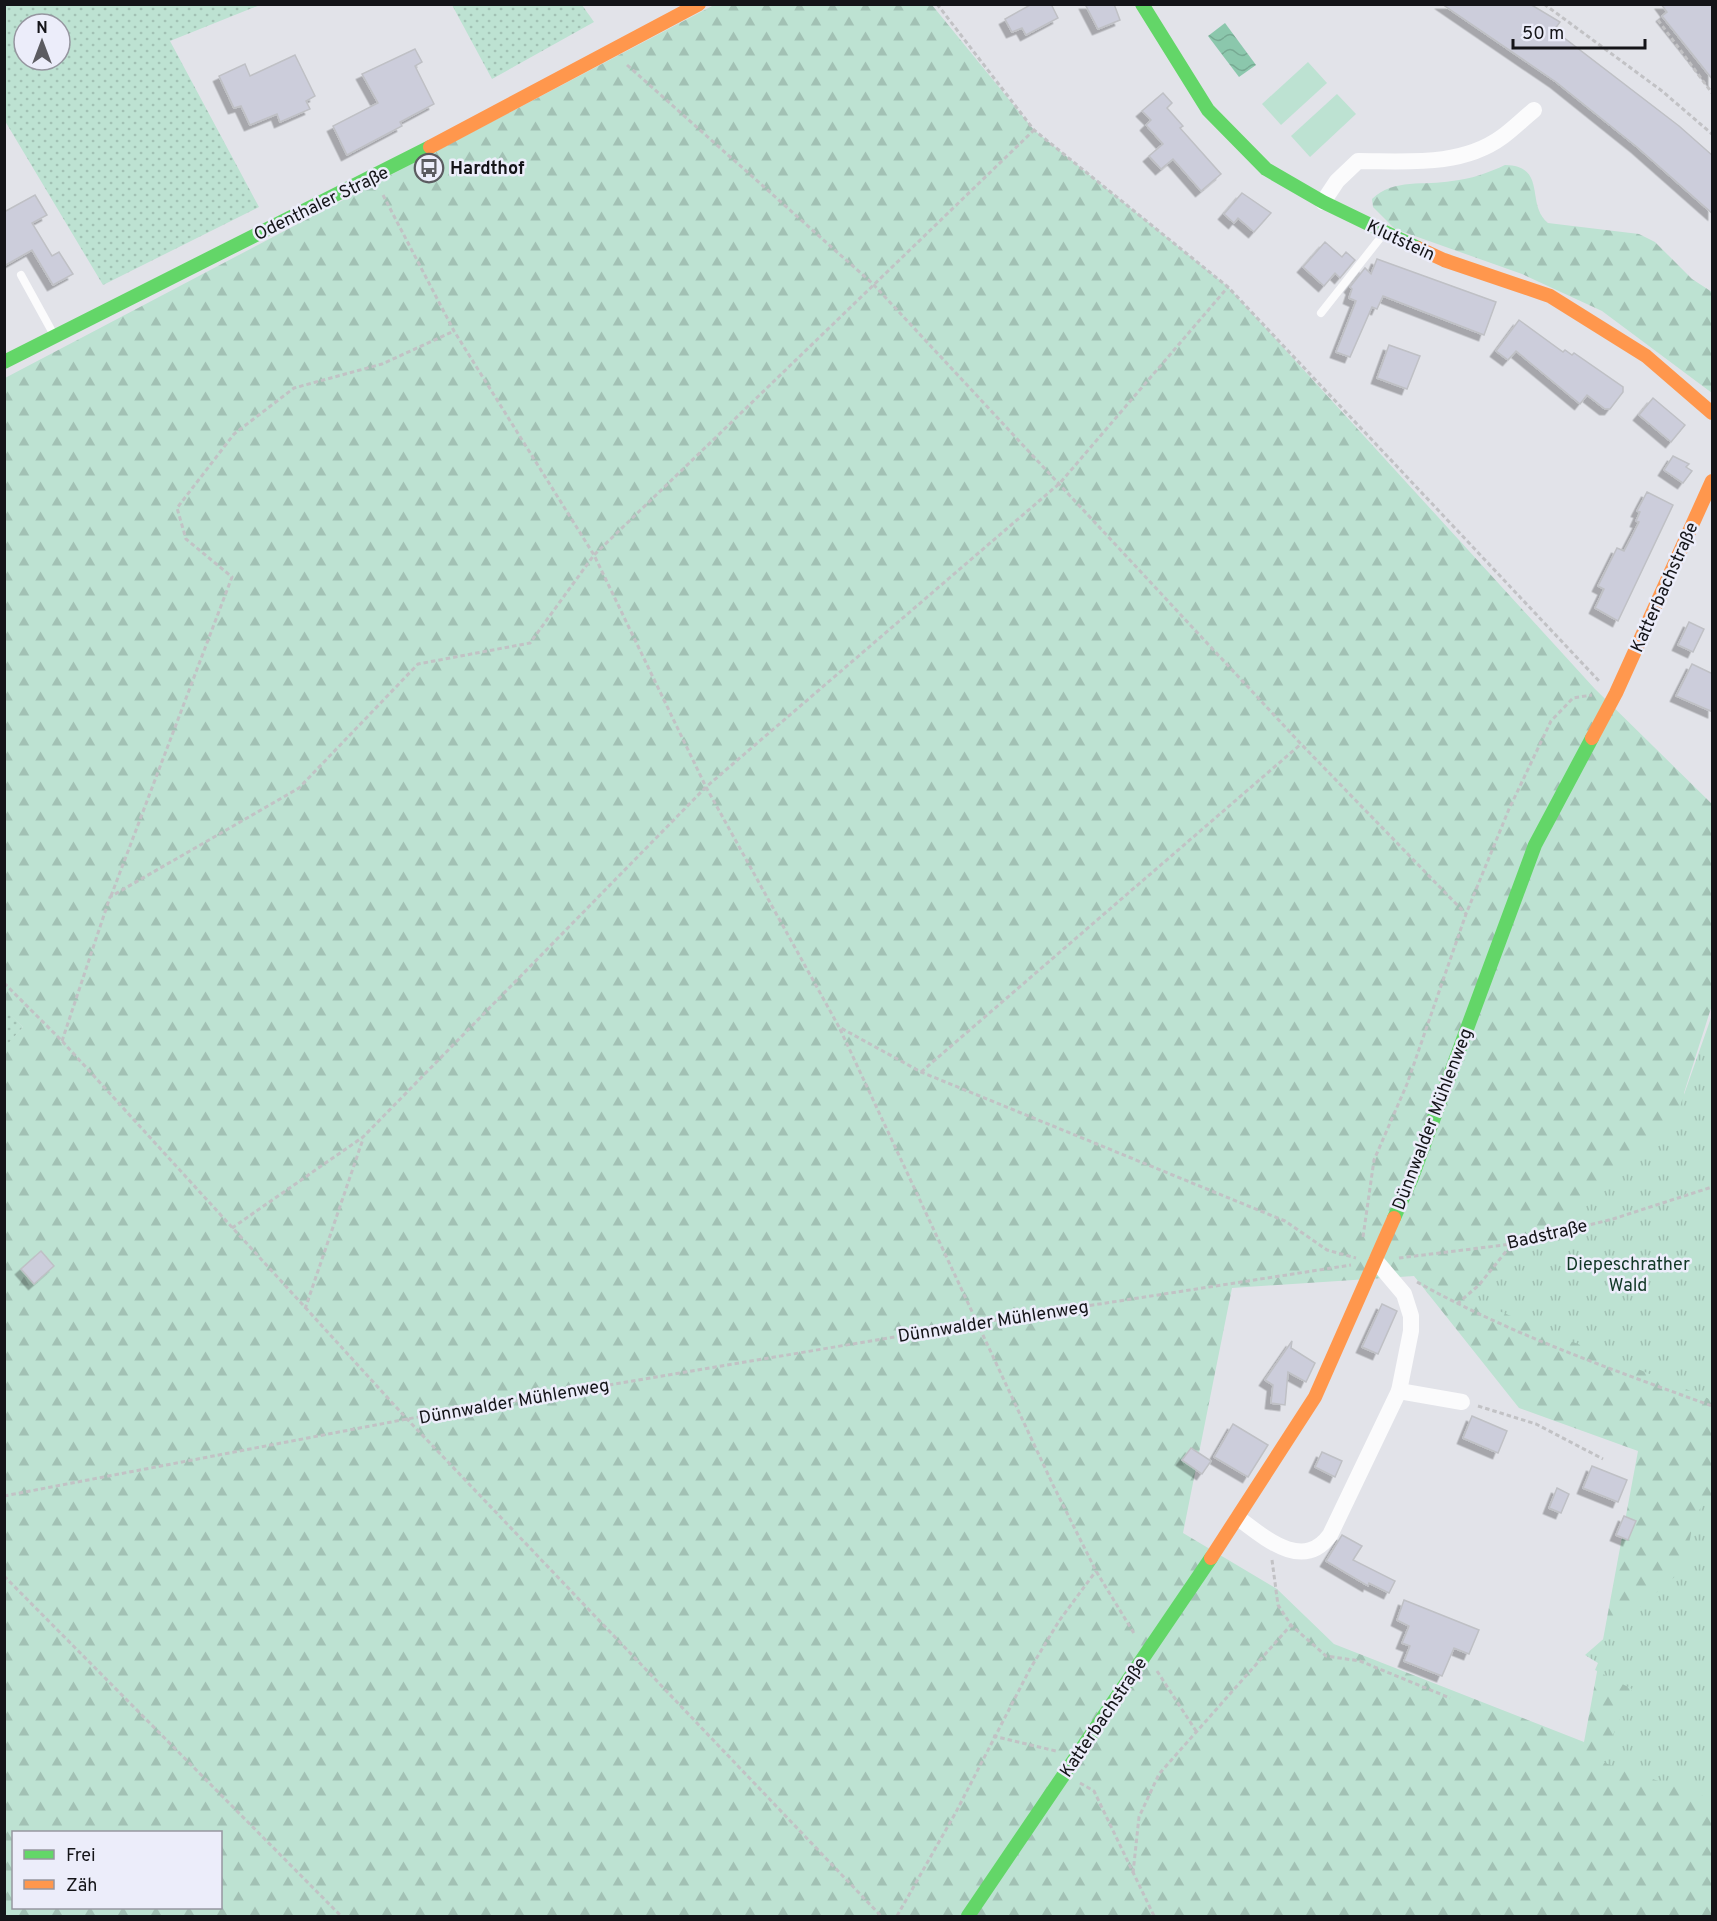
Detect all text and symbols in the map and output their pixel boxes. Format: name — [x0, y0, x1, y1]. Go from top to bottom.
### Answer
north arrow — [12, 12, 72, 72]
scale bar — [1513, 12, 1645, 50]
text: N — [36, 19, 48, 39]
text: 50 m — [1522, 23, 1564, 46]
bus stop icon: Hardthof — [413, 152, 445, 184]
place label: Hardthof — [450, 158, 525, 181]
street label: Odenthaler Straße — [250, 162, 393, 247]
street label: Klutstein — [1363, 216, 1438, 267]
street label: Katterbachstraße — [1626, 519, 1704, 656]
street label: Dünnwalder Mühlenweg — [1388, 1025, 1479, 1214]
street label: Badstraße — [1505, 1215, 1590, 1256]
park label: Diepeschrather Wald — [1566, 1254, 1690, 1298]
street label: Dünnwalder Mühlenweg — [896, 1296, 1090, 1349]
street label: Dünnwalder Mühlenweg — [417, 1374, 611, 1431]
street label: Katterbachstraße — [1056, 1653, 1153, 1782]
legend — [12, 1831, 222, 1909]
text: Frei — [66, 1845, 96, 1868]
text: Zäh — [66, 1875, 97, 1898]

